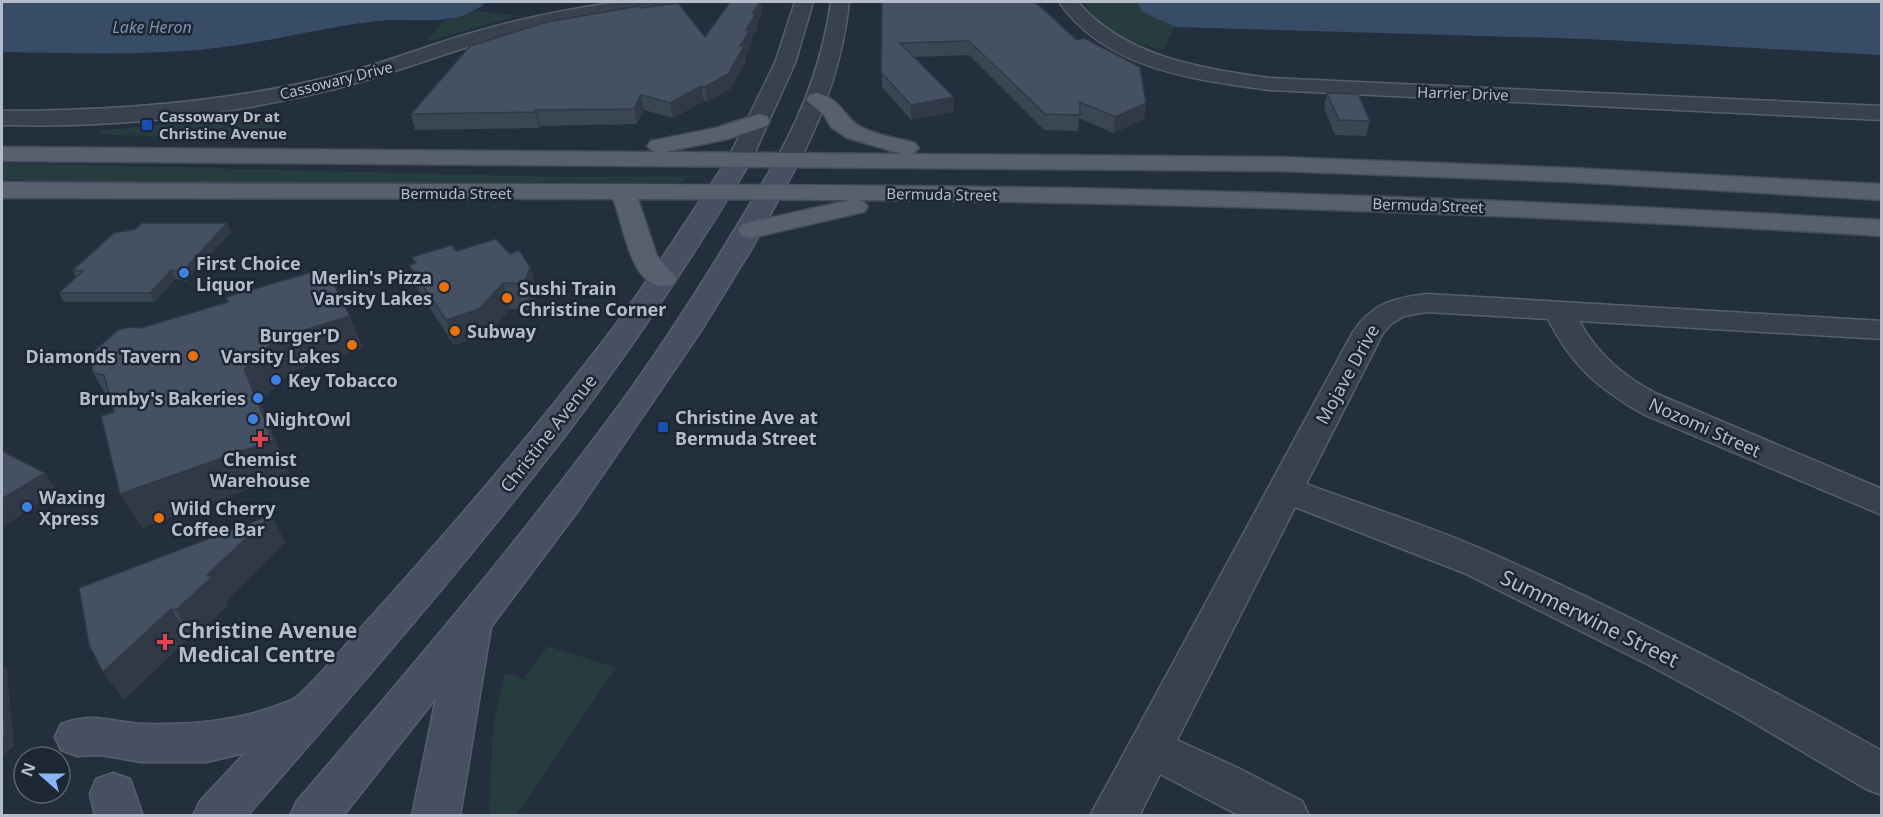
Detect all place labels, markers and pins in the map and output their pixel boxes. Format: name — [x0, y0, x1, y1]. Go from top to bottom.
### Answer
place label: Cassowary Dr at Christine Avenue — [159, 106, 287, 143]
marker: Cassowary Dr at Christine Avenue — [140, 118, 154, 132]
place label: First Choice Liquor — [196, 251, 301, 296]
place label: Merlin's Pizza Varsity Lakes — [311, 265, 432, 310]
marker: First Choice Liquor — [177, 266, 191, 280]
place label: Sushi Train Christine Corner — [519, 276, 666, 321]
marker: Merlin's Pizza Varsity Lakes — [437, 280, 451, 294]
marker: Sushi Train Christine Corner — [500, 291, 514, 305]
place label: Subway — [467, 319, 537, 343]
place label: Burger'D Varsity Lakes — [221, 323, 340, 368]
marker: Subway — [448, 324, 462, 338]
marker: Burger'D Varsity Lakes — [345, 338, 359, 352]
place label: Diamonds Tavern — [26, 344, 181, 368]
marker: Diamonds Tavern — [186, 349, 200, 363]
place label: Key Tobacco — [288, 368, 398, 392]
marker: Key Tobacco — [269, 373, 283, 387]
place label: Brumby's Bakeries — [79, 386, 246, 410]
marker: Brumby's Bakeries — [251, 391, 265, 405]
place label: Christine Ave at Bermuda Street — [675, 405, 818, 450]
place label: NightOwl — [265, 407, 351, 431]
marker: NightOwl — [246, 412, 260, 426]
marker: Christine Ave at Bermuda Street — [656, 420, 670, 434]
marker: Chemist Warehouse — [253, 432, 267, 446]
place label: Chemist Warehouse — [210, 447, 310, 492]
place label: Waxing Xpress — [39, 485, 106, 530]
place label: Wild Cherry Coffee Bar — [171, 496, 276, 541]
marker: Waxing Xpress — [20, 500, 34, 514]
marker: Wild Cherry Coffee Bar — [152, 511, 166, 525]
place label: Christine Avenue Medical Centre — [178, 616, 357, 668]
marker: Christine Avenue Medical Centre — [156, 633, 174, 651]

